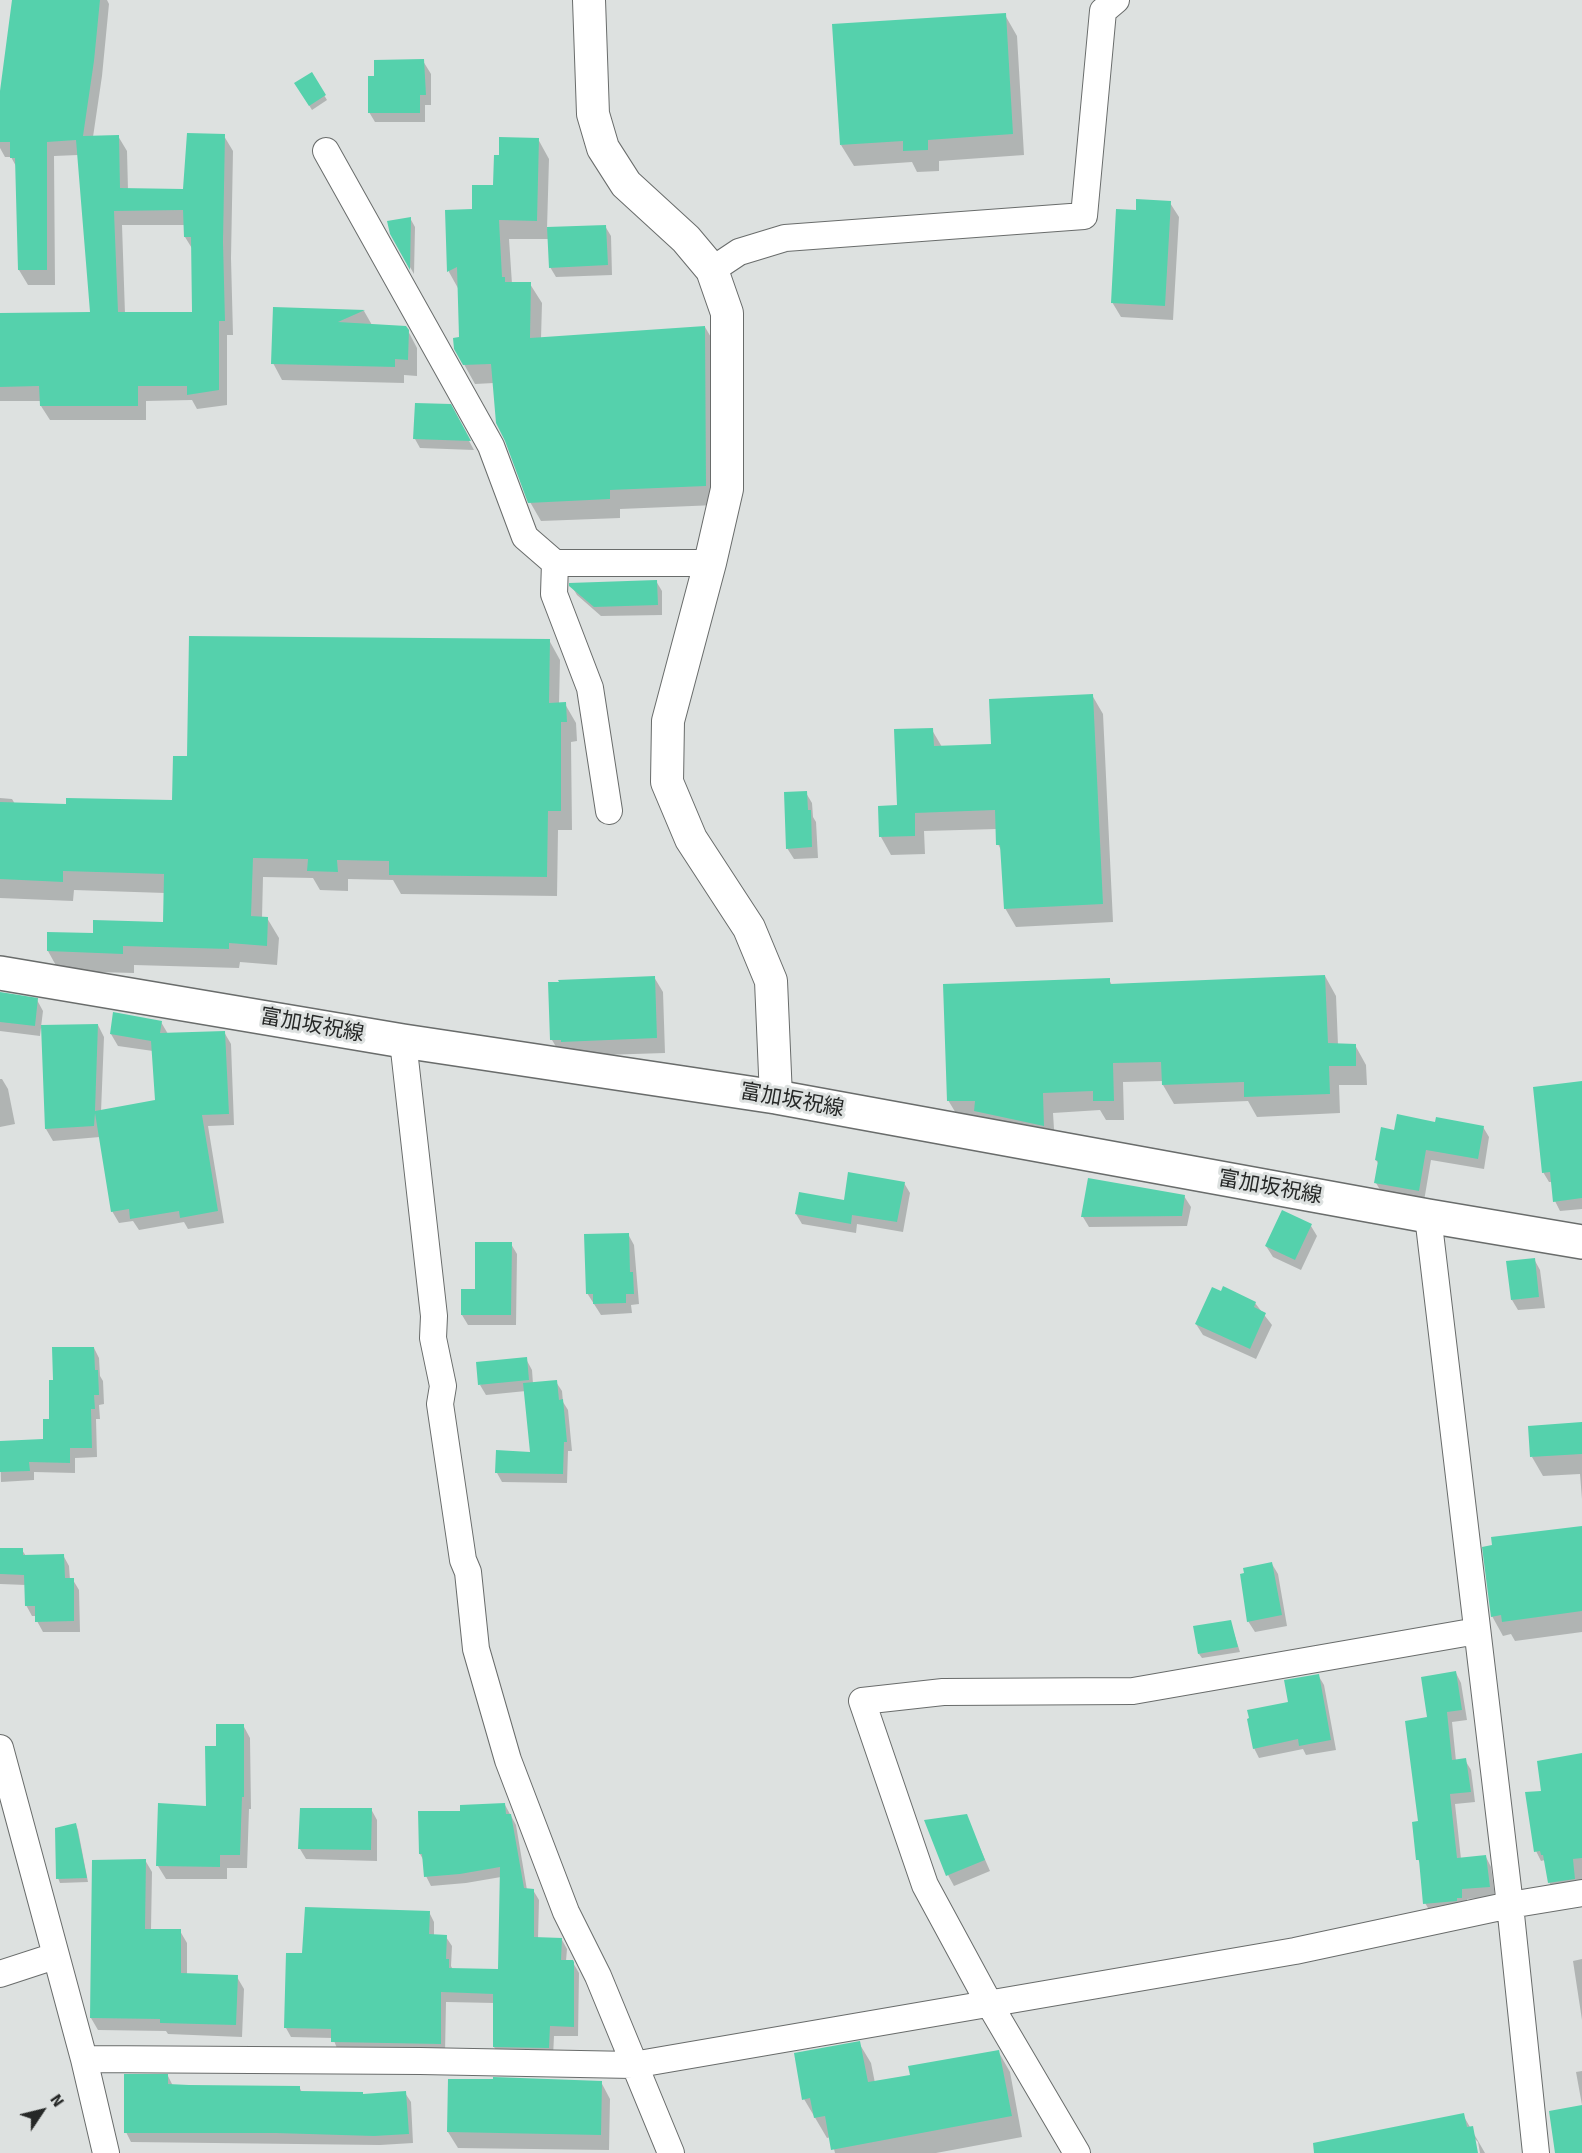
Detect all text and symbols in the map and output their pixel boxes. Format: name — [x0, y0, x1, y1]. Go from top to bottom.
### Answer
street label: 富加坂祝線 — [258, 1004, 366, 1048]
street label: 富加坂祝線 — [738, 1079, 846, 1123]
street label: 富加坂祝線 — [1216, 1166, 1324, 1210]
north arrow — [12, 2081, 72, 2141]
text: N — [45, 2090, 68, 2111]

